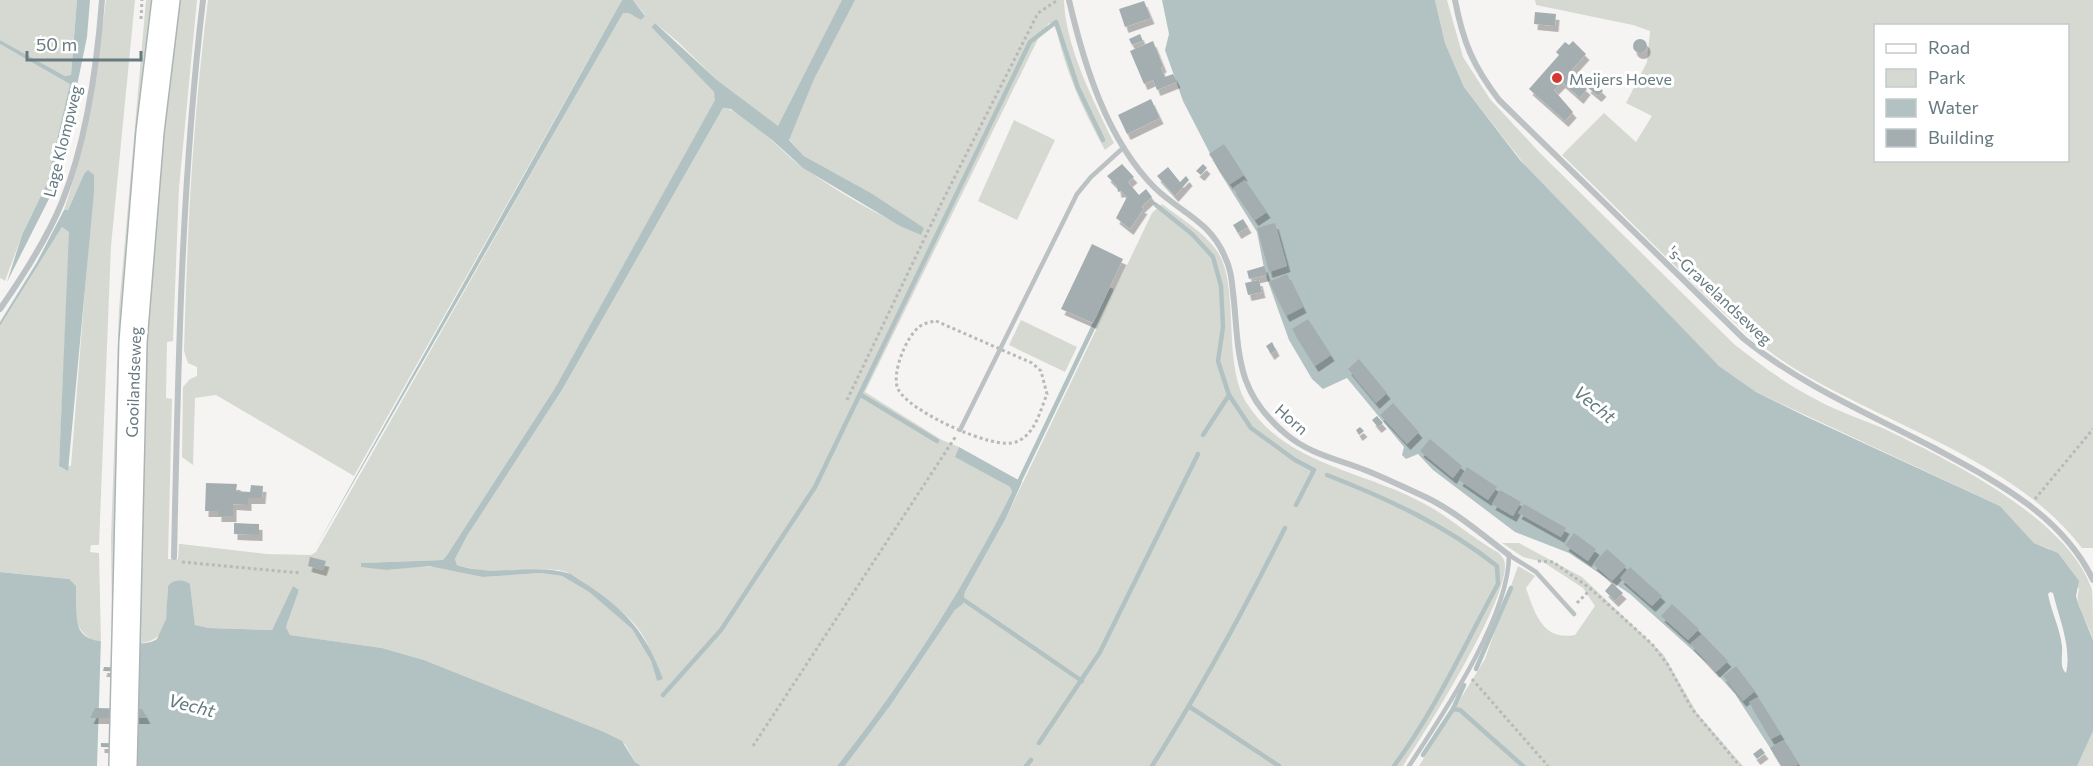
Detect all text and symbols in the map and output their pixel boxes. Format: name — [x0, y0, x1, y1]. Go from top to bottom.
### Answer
scale bar — [27, 24, 141, 62]
legend — [1874, 24, 2069, 162]
text: 50 m — [36, 33, 77, 55]
text: Road — [1928, 36, 1970, 58]
text: Park — [1928, 66, 1966, 88]
place label: Meijers Hoeve — [1569, 69, 1672, 88]
marker: Meijers Hoeve — [1550, 71, 1564, 85]
street label: Lage Klompweg — [39, 83, 85, 199]
text: Water — [1928, 96, 1979, 118]
text: Building — [1928, 126, 1994, 148]
street label: 's-Gravelandseweg — [1664, 242, 1776, 348]
street label: Gooilandseweg — [122, 326, 144, 438]
water label: Vecht — [1570, 381, 1621, 428]
street label: Horn — [1272, 400, 1312, 438]
water label: Vecht — [166, 689, 218, 722]

